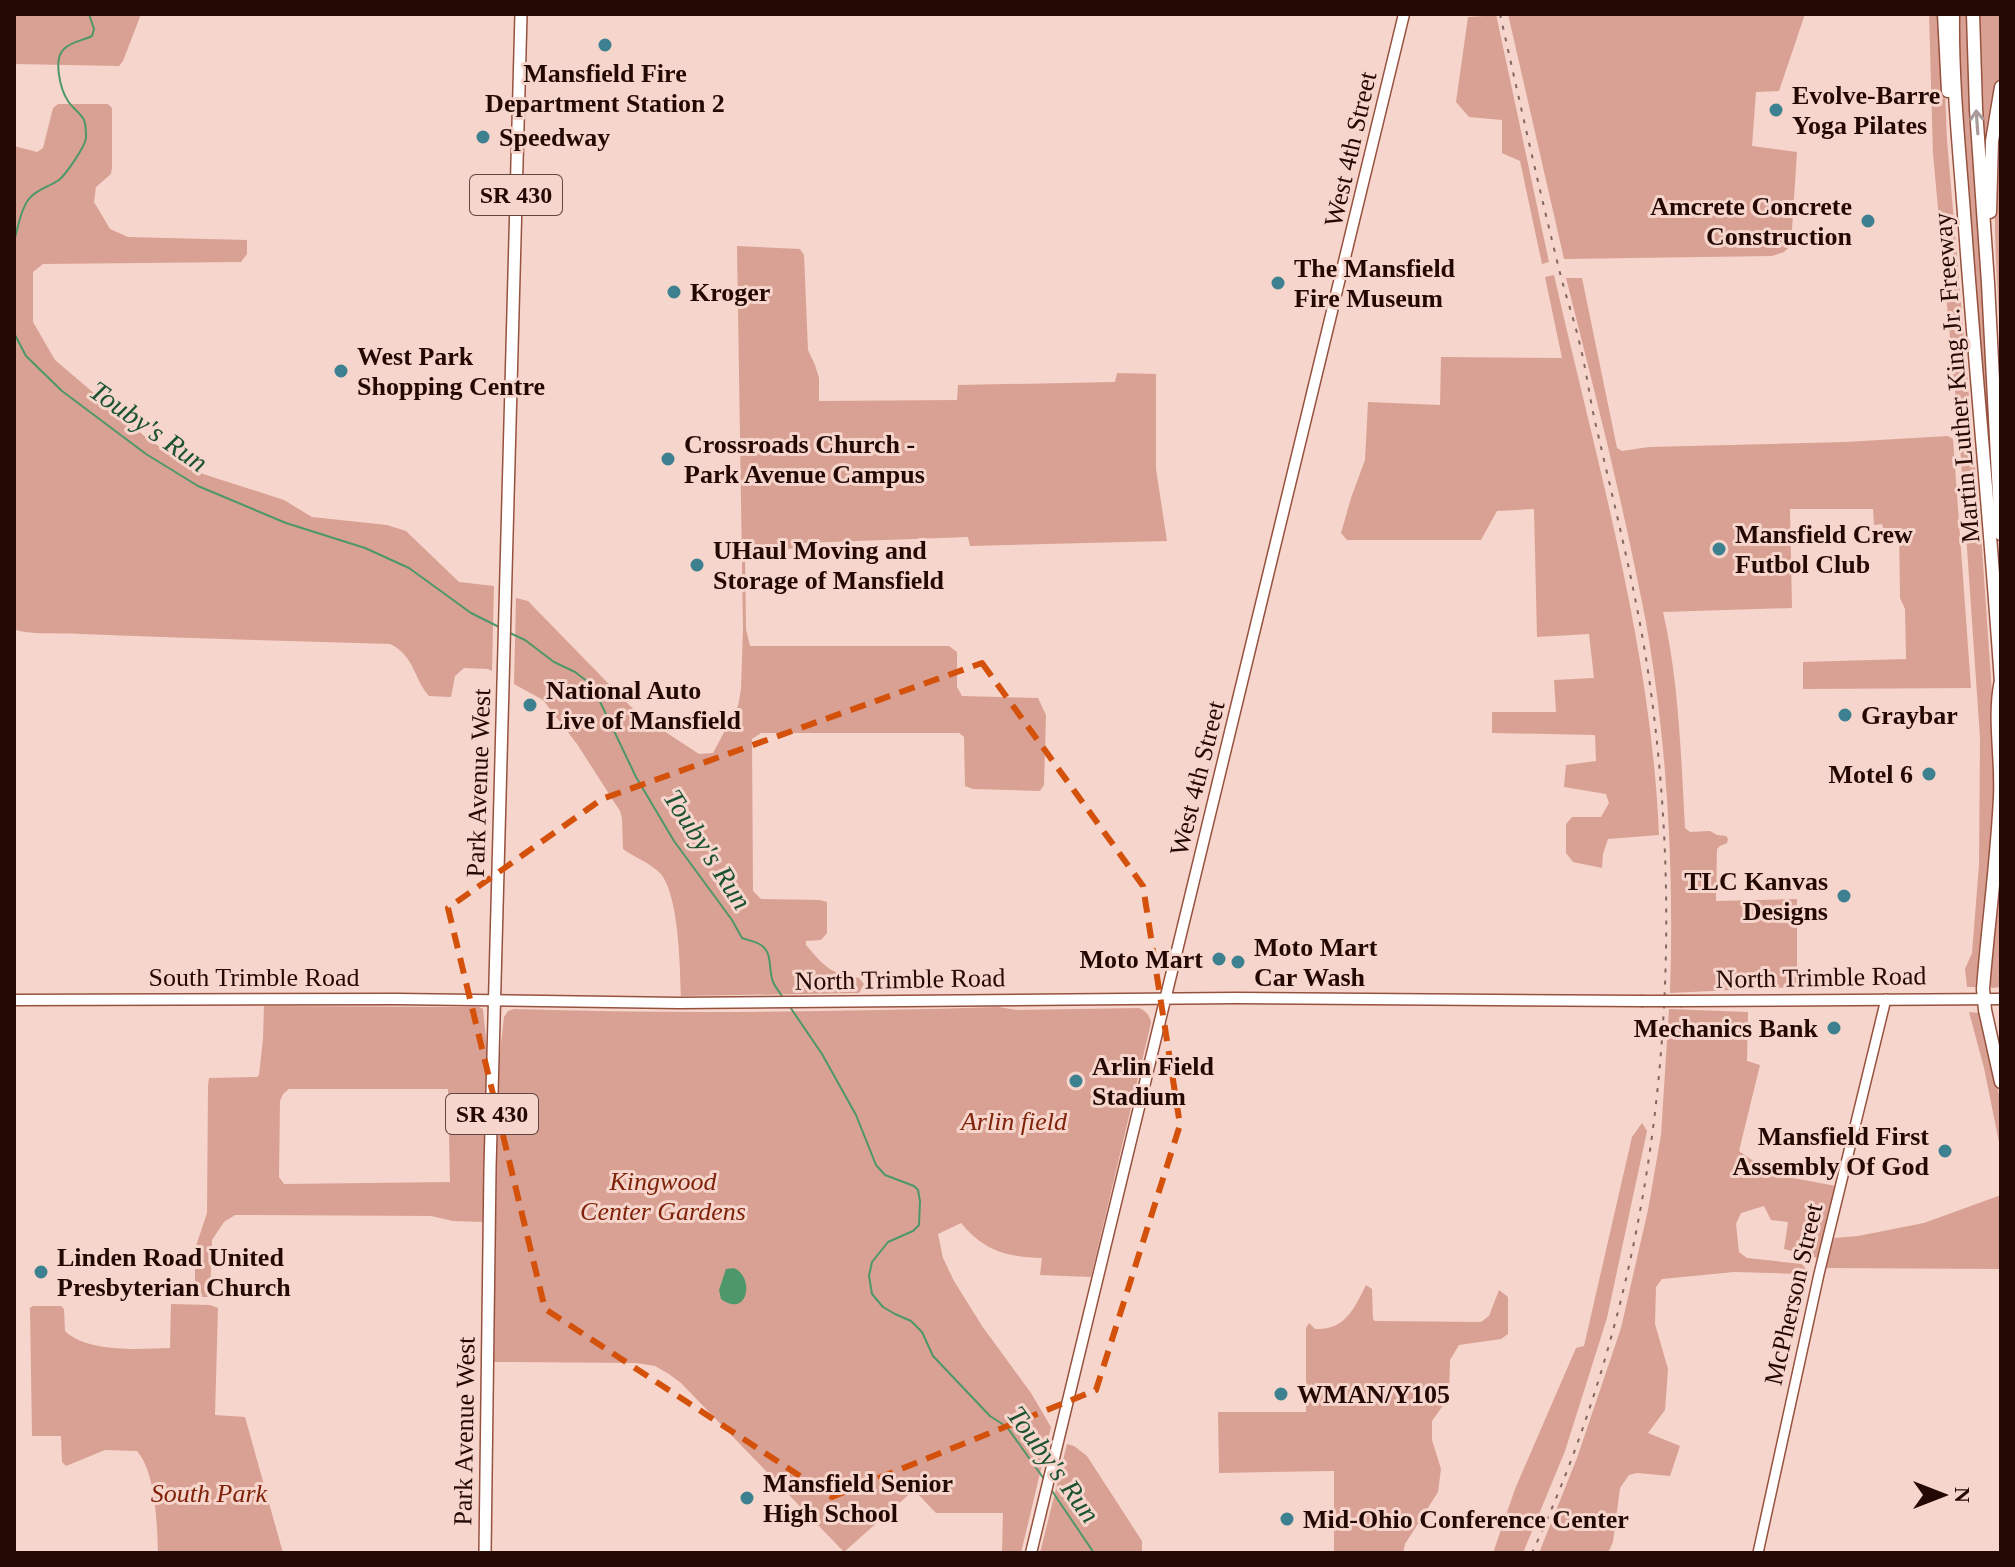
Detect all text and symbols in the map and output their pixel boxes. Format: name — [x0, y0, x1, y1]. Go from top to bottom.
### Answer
marker: Mansfield Fire Department Station 2 — [596, 36, 614, 54]
place label: Mansfield Fire Department Station 2 — [485, 59, 725, 118]
street label: West 4th Street — [1319, 68, 1383, 229]
place label: Evolve-Barre Yoga Pilates — [1792, 81, 1940, 140]
marker: Evolve-Barre Yoga Pilates — [1767, 101, 1785, 119]
one-way arrow — [1969, 109, 1984, 136]
place label: Speedway — [499, 123, 610, 152]
marker: Speedway — [474, 128, 492, 146]
road number: SR 430 — [470, 175, 562, 215]
place label: Amcrete Concrete Construction — [1650, 192, 1853, 251]
marker: Amcrete Concrete Construction — [1859, 212, 1877, 230]
street label: Martin Luther King Jr. Freeway — [1928, 212, 1985, 544]
place label: The Mansfield Fire Museum — [1294, 254, 1456, 313]
marker: The Mansfield Fire Museum — [1269, 274, 1287, 292]
place label: Kroger — [690, 278, 770, 307]
marker: Kroger — [665, 283, 683, 301]
place label: West Park Shopping Centre — [357, 342, 545, 401]
marker: West Park Shopping Centre — [332, 362, 350, 380]
water label: Touby's Run — [84, 375, 213, 478]
place label: Crossroads Church - Park Avenue Campus — [684, 430, 925, 489]
marker: Crossroads Church - Park Avenue Campus — [659, 450, 677, 468]
place label: Mansfield Crew Futbol Club — [1735, 520, 1913, 579]
place label: UHaul Moving and Storage of Mansfield — [713, 536, 945, 595]
marker: Mansfield Crew Futbol Club — [1710, 540, 1728, 558]
marker: UHaul Moving and Storage of Mansfield — [688, 556, 706, 574]
place label: National Auto Live of Mansfield — [546, 676, 742, 735]
street label: Park Avenue West — [461, 687, 496, 878]
marker: National Auto Live of Mansfield — [521, 696, 539, 714]
street label: West 4th Street — [1164, 697, 1231, 858]
place label: Graybar — [1861, 701, 1958, 730]
marker: Graybar — [1836, 706, 1854, 724]
place label: Motel 6 — [1829, 760, 1913, 789]
marker: Motel 6 — [1920, 765, 1938, 783]
water label: Touby's Run — [657, 784, 758, 915]
place label: TLC Kanvas Designs — [1684, 867, 1828, 926]
marker: TLC Kanvas Designs — [1835, 887, 1853, 905]
place label: Moto Mart Car Wash — [1254, 933, 1378, 992]
place label: Moto Mart — [1080, 945, 1203, 974]
marker: Moto Mart — [1210, 950, 1228, 968]
marker: Moto Mart Car Wash — [1229, 953, 1247, 971]
street label: North Trimble Road — [1715, 961, 1927, 994]
street label: South Trimble Road — [149, 963, 359, 992]
street label: North Trimble Road — [794, 963, 1006, 996]
place label: Mechanics Bank — [1634, 1014, 1819, 1043]
marker: Mechanics Bank — [1825, 1019, 1843, 1037]
place label: Arlin Field Stadium — [1092, 1052, 1215, 1111]
marker: Arlin Field Stadium — [1067, 1072, 1085, 1090]
road number: SR 430 — [446, 1094, 538, 1134]
park label: Arlin field — [959, 1107, 1068, 1136]
place label: Mansfield First Assembly Of God — [1733, 1122, 1930, 1181]
marker: Mansfield First Assembly Of God — [1936, 1142, 1954, 1160]
park label: Kingwood Center Gardens — [580, 1167, 746, 1226]
street label: McPherson Street — [1758, 1200, 1829, 1388]
place label: Linden Road United Presbyterian Church — [57, 1243, 291, 1302]
marker: Linden Road United Presbyterian Church — [32, 1263, 50, 1281]
street label: Park Avenue West — [448, 1335, 481, 1526]
place label: WMAN/Y105 — [1297, 1380, 1450, 1409]
marker: WMAN/Y105 — [1272, 1385, 1290, 1403]
water label: Touby's Run — [1001, 1400, 1106, 1529]
north arrow — [1903, 1455, 1983, 1535]
place label: Mansfield Senior High School — [763, 1469, 953, 1528]
park label: South Park — [151, 1479, 268, 1508]
text: N — [1950, 1487, 1975, 1503]
marker: Mansfield Senior High School — [738, 1489, 756, 1507]
place label: Mid-Ohio Conference Center — [1303, 1505, 1629, 1534]
marker: Mid-Ohio Conference Center — [1278, 1510, 1296, 1528]

